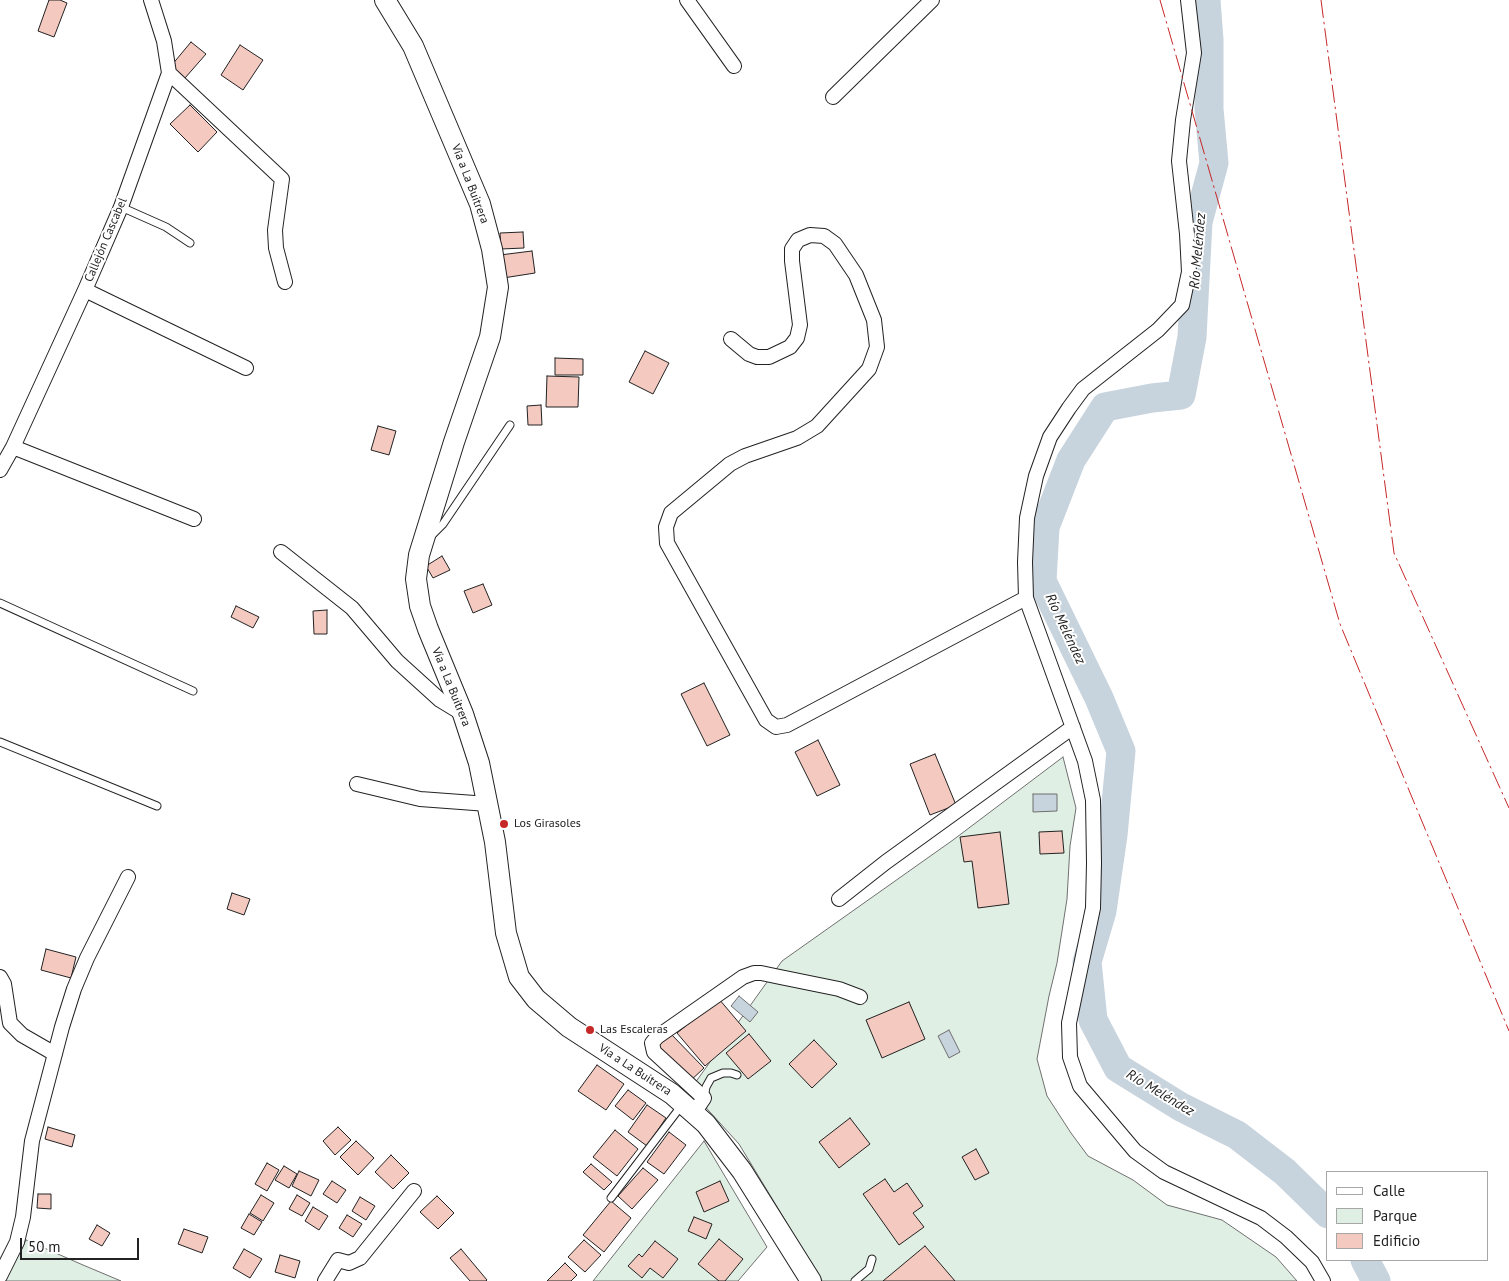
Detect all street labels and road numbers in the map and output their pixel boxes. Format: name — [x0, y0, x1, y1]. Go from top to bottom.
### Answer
street label: Vía a La Buitrera — [448, 142, 492, 226]
street label: Callejón Cascabel — [82, 196, 130, 284]
street label: Vía a La Buitrera — [429, 645, 473, 729]
street label: Vía a La Buitrera — [596, 1041, 674, 1099]

